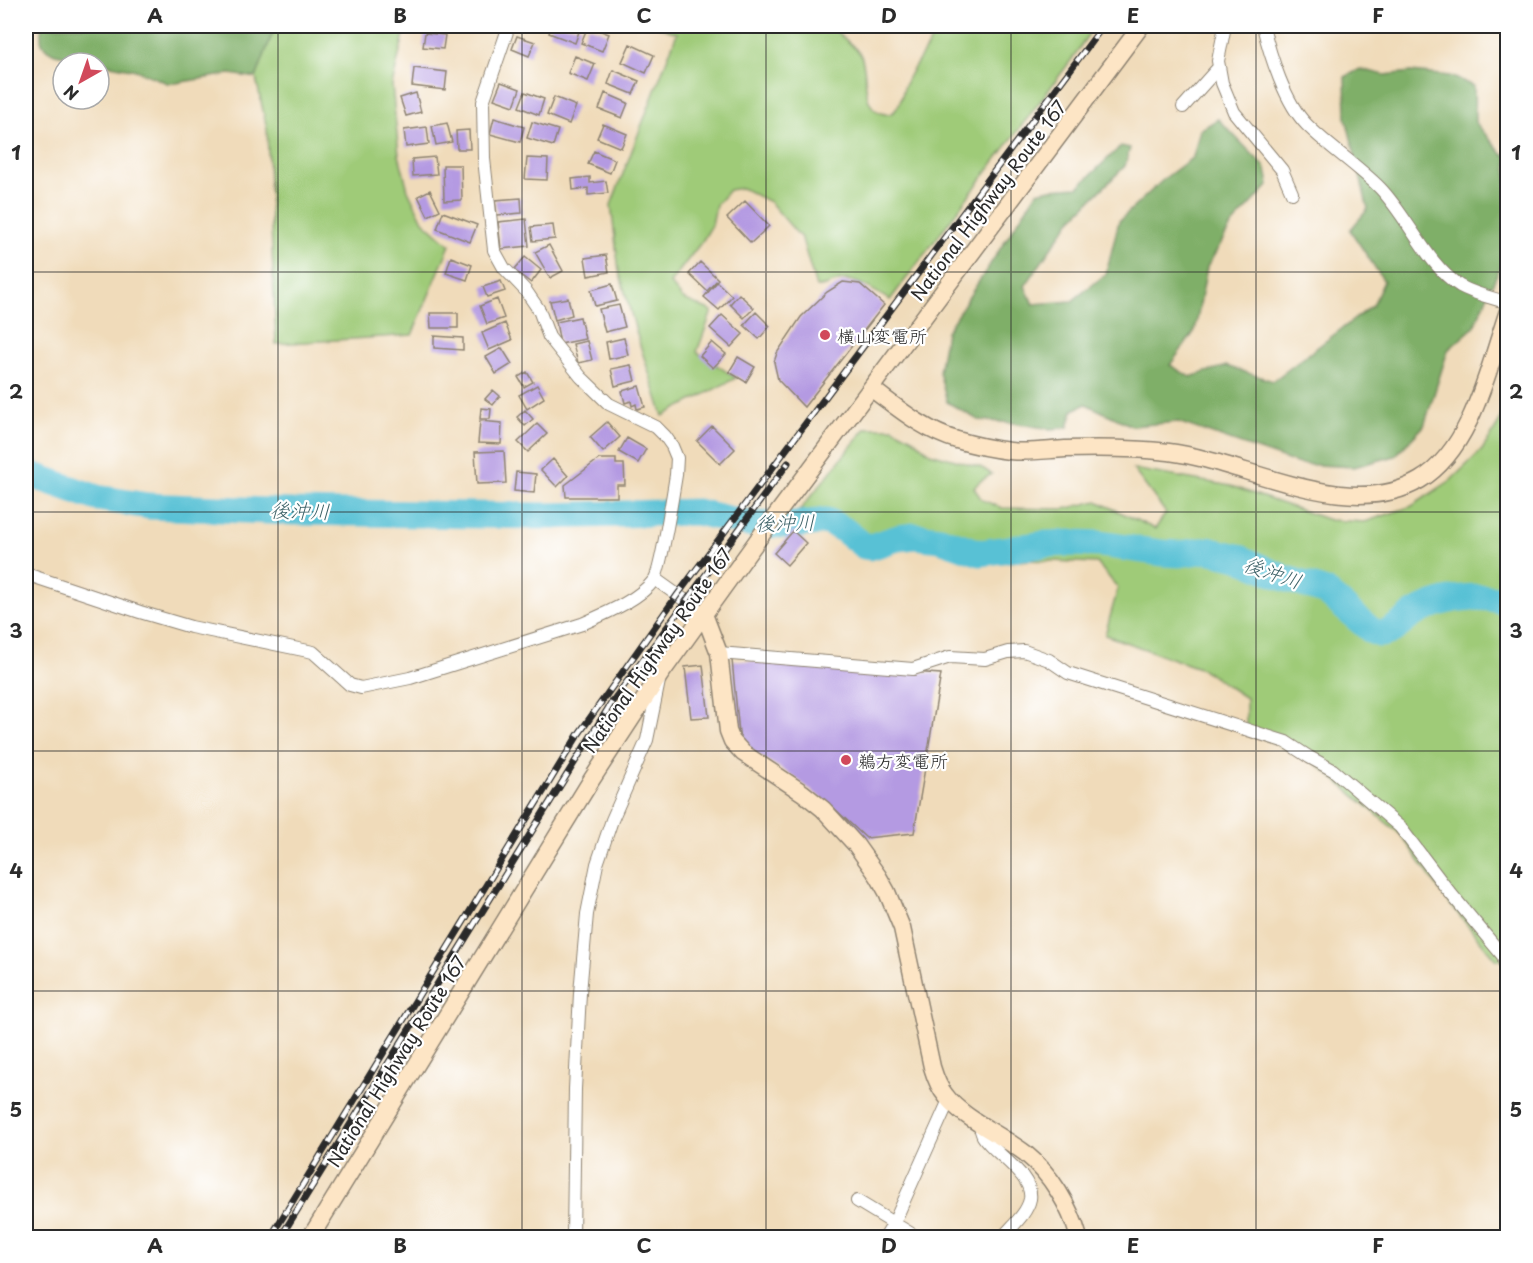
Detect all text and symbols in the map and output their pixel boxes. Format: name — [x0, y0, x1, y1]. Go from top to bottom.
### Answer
text: A — [147, 0, 163, 30]
text: B — [393, 0, 407, 30]
text: C — [636, 0, 652, 30]
text: D — [881, 0, 897, 30]
text: E — [1127, 0, 1139, 30]
text: F — [1372, 0, 1384, 30]
north arrow — [51, 51, 111, 111]
text: N — [58, 80, 83, 107]
street label: National Highway Route 167 — [904, 94, 1072, 306]
text: 1 — [11, 137, 21, 167]
text: 1 — [1511, 137, 1521, 167]
place label: 横山変電所 — [837, 322, 927, 349]
marker: 横山変電所 — [818, 328, 832, 342]
text: 2 — [9, 376, 23, 406]
text: 2 — [1509, 376, 1523, 406]
water label: 後沖川 — [269, 494, 331, 526]
water label: 後沖川 — [755, 506, 815, 538]
street label: National Highway Route 167 — [576, 542, 738, 758]
water label: 後沖川 — [1240, 548, 1306, 596]
text: 3 — [9, 615, 23, 645]
text: 3 — [1509, 615, 1523, 645]
place label: 鵜方変電所 — [858, 747, 948, 774]
marker: 鵜方変電所 — [839, 753, 853, 767]
text: 4 — [9, 855, 23, 885]
text: 4 — [1509, 855, 1523, 885]
street label: National Highway Route 167 — [320, 950, 472, 1172]
text: 5 — [10, 1094, 22, 1124]
text: 5 — [1510, 1094, 1522, 1124]
text: A — [147, 1230, 163, 1260]
text: B — [393, 1230, 407, 1260]
text: C — [636, 1230, 652, 1260]
text: D — [881, 1230, 897, 1260]
text: E — [1127, 1230, 1139, 1260]
text: F — [1372, 1230, 1384, 1260]

